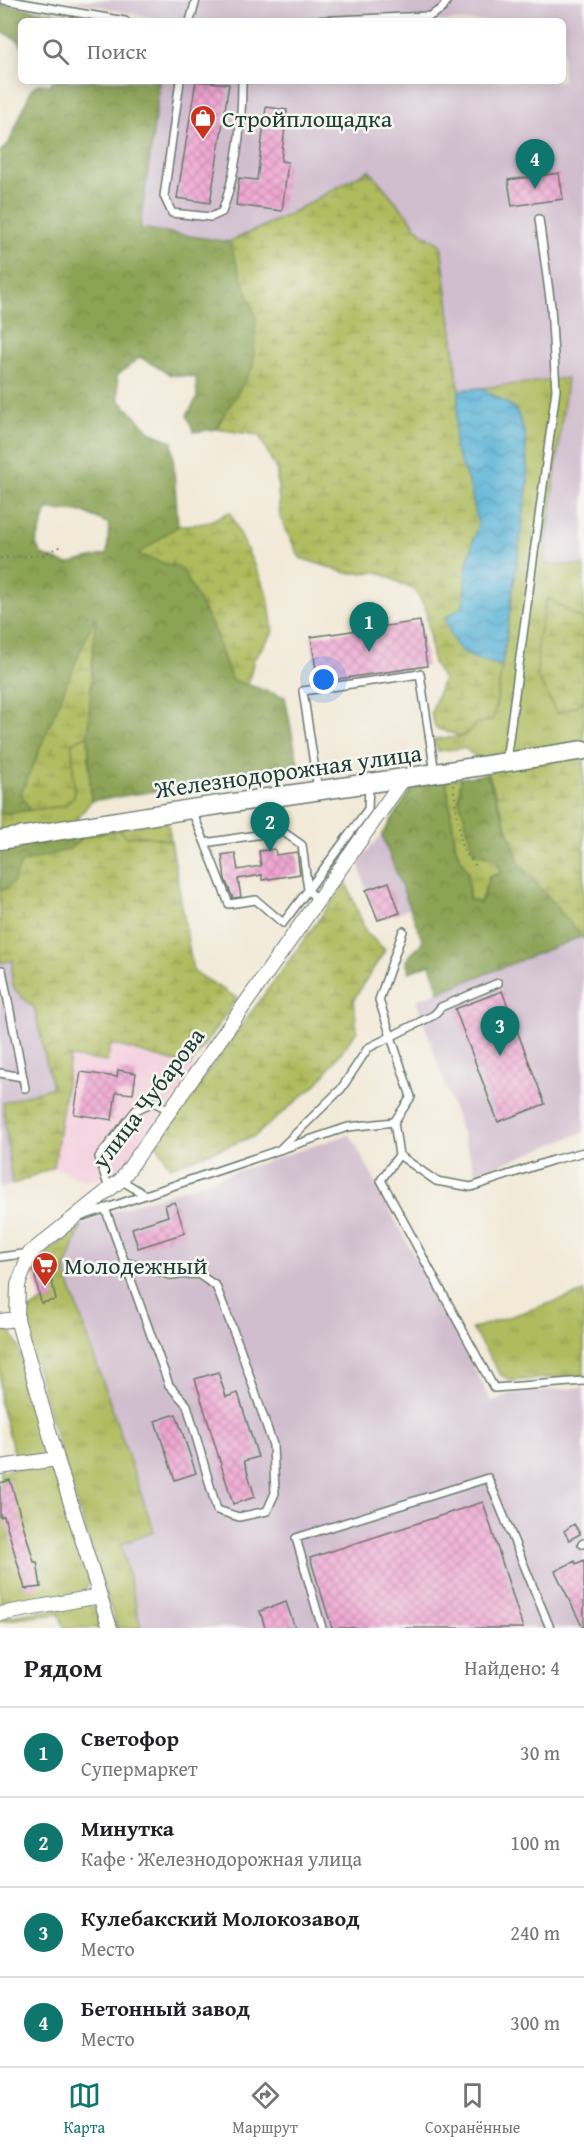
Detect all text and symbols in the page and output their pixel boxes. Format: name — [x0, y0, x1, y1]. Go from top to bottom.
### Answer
search box — [18, 18, 566, 84]
icon: search — [39, 35, 72, 68]
text: Поиск — [87, 35, 147, 67]
place label: Стройплощадка — [222, 101, 393, 136]
shop icon: Стройплощадка — [188, 103, 218, 141]
pin: 4 — [516, 140, 554, 189]
pin: 1 — [350, 602, 388, 652]
your location — [309, 665, 338, 694]
street label: Железнодорожная улица — [151, 735, 424, 807]
pin: 2 — [250, 802, 290, 852]
pin: 3 — [480, 1006, 520, 1056]
street label: улица Чубарова — [83, 1020, 213, 1177]
place label: Молодежный — [64, 1248, 207, 1283]
supermarket icon: Молодежный — [30, 1250, 60, 1288]
text: Рядом — [24, 1648, 102, 1687]
text: Найдено: 4 — [464, 1653, 560, 1682]
text: Светофор — [81, 1722, 179, 1754]
text: 1 — [38, 1738, 49, 1767]
text: 30 m — [520, 1738, 560, 1767]
text: Супермаркет — [81, 1754, 198, 1783]
text: Минутка — [81, 1812, 174, 1844]
text: 2 — [38, 1828, 49, 1857]
text: 100 m — [510, 1828, 560, 1857]
text: Кафе · Железнодорожная улица — [81, 1844, 362, 1873]
text: Кулебакский Молокозавод — [81, 1902, 360, 1934]
text: 3 — [38, 1918, 49, 1947]
text: 240 m — [510, 1918, 560, 1947]
text: Место — [81, 1934, 135, 1963]
text: Бетонный завод — [81, 1992, 250, 2024]
text: 4 — [38, 2008, 49, 2037]
text: 300 m — [510, 2008, 560, 2037]
text: Место — [81, 2024, 135, 2053]
tab: Карта — [64, 2079, 105, 2139]
tab: Маршрут — [232, 2079, 298, 2139]
tab: Сохранённые — [425, 2079, 520, 2139]

